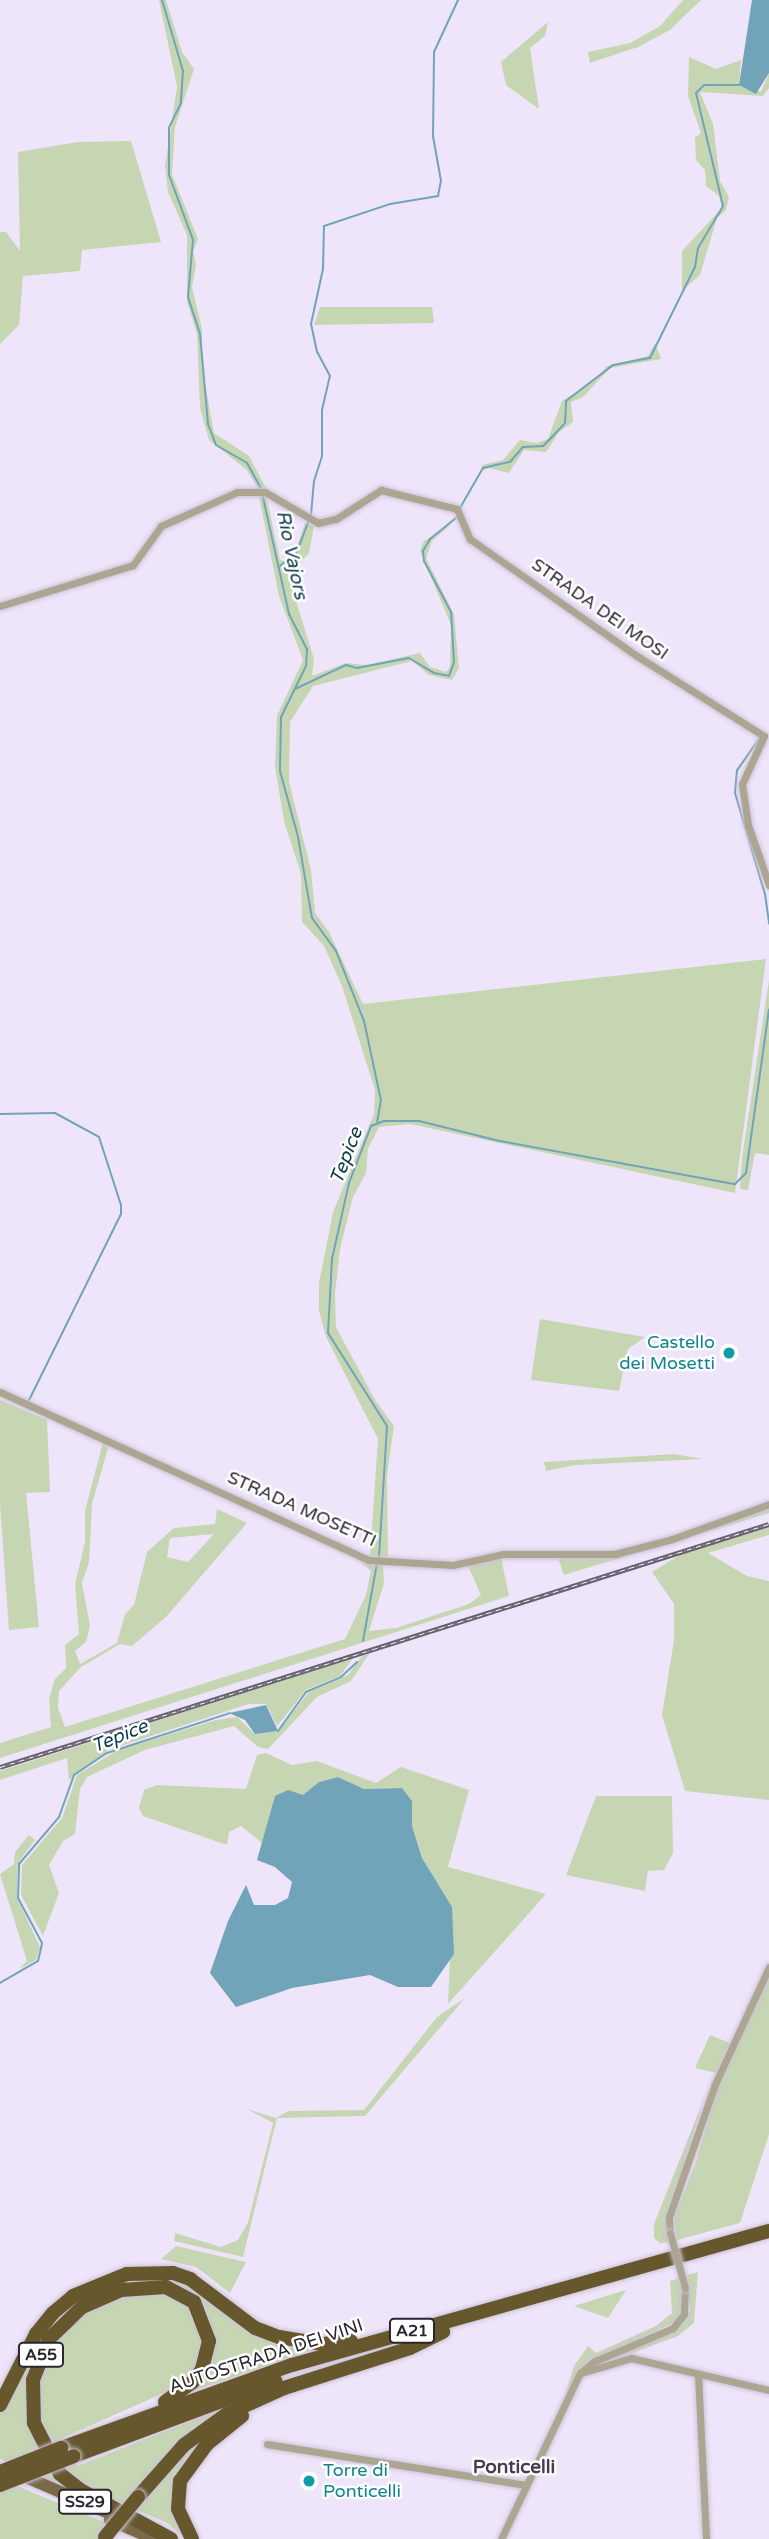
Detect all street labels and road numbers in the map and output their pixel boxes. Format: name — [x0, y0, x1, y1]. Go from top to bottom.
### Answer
street label: STRADA DEI MOSI — [527, 554, 673, 664]
street label: STRADA MOSETTI — [224, 1466, 380, 1552]
street label: AUTOSTRADA DEI VINI — [166, 2314, 366, 2398]
road number: A21 — [388, 2318, 436, 2344]
road number: A55 — [16, 2342, 66, 2368]
road number: SS29 — [57, 2490, 113, 2514]

